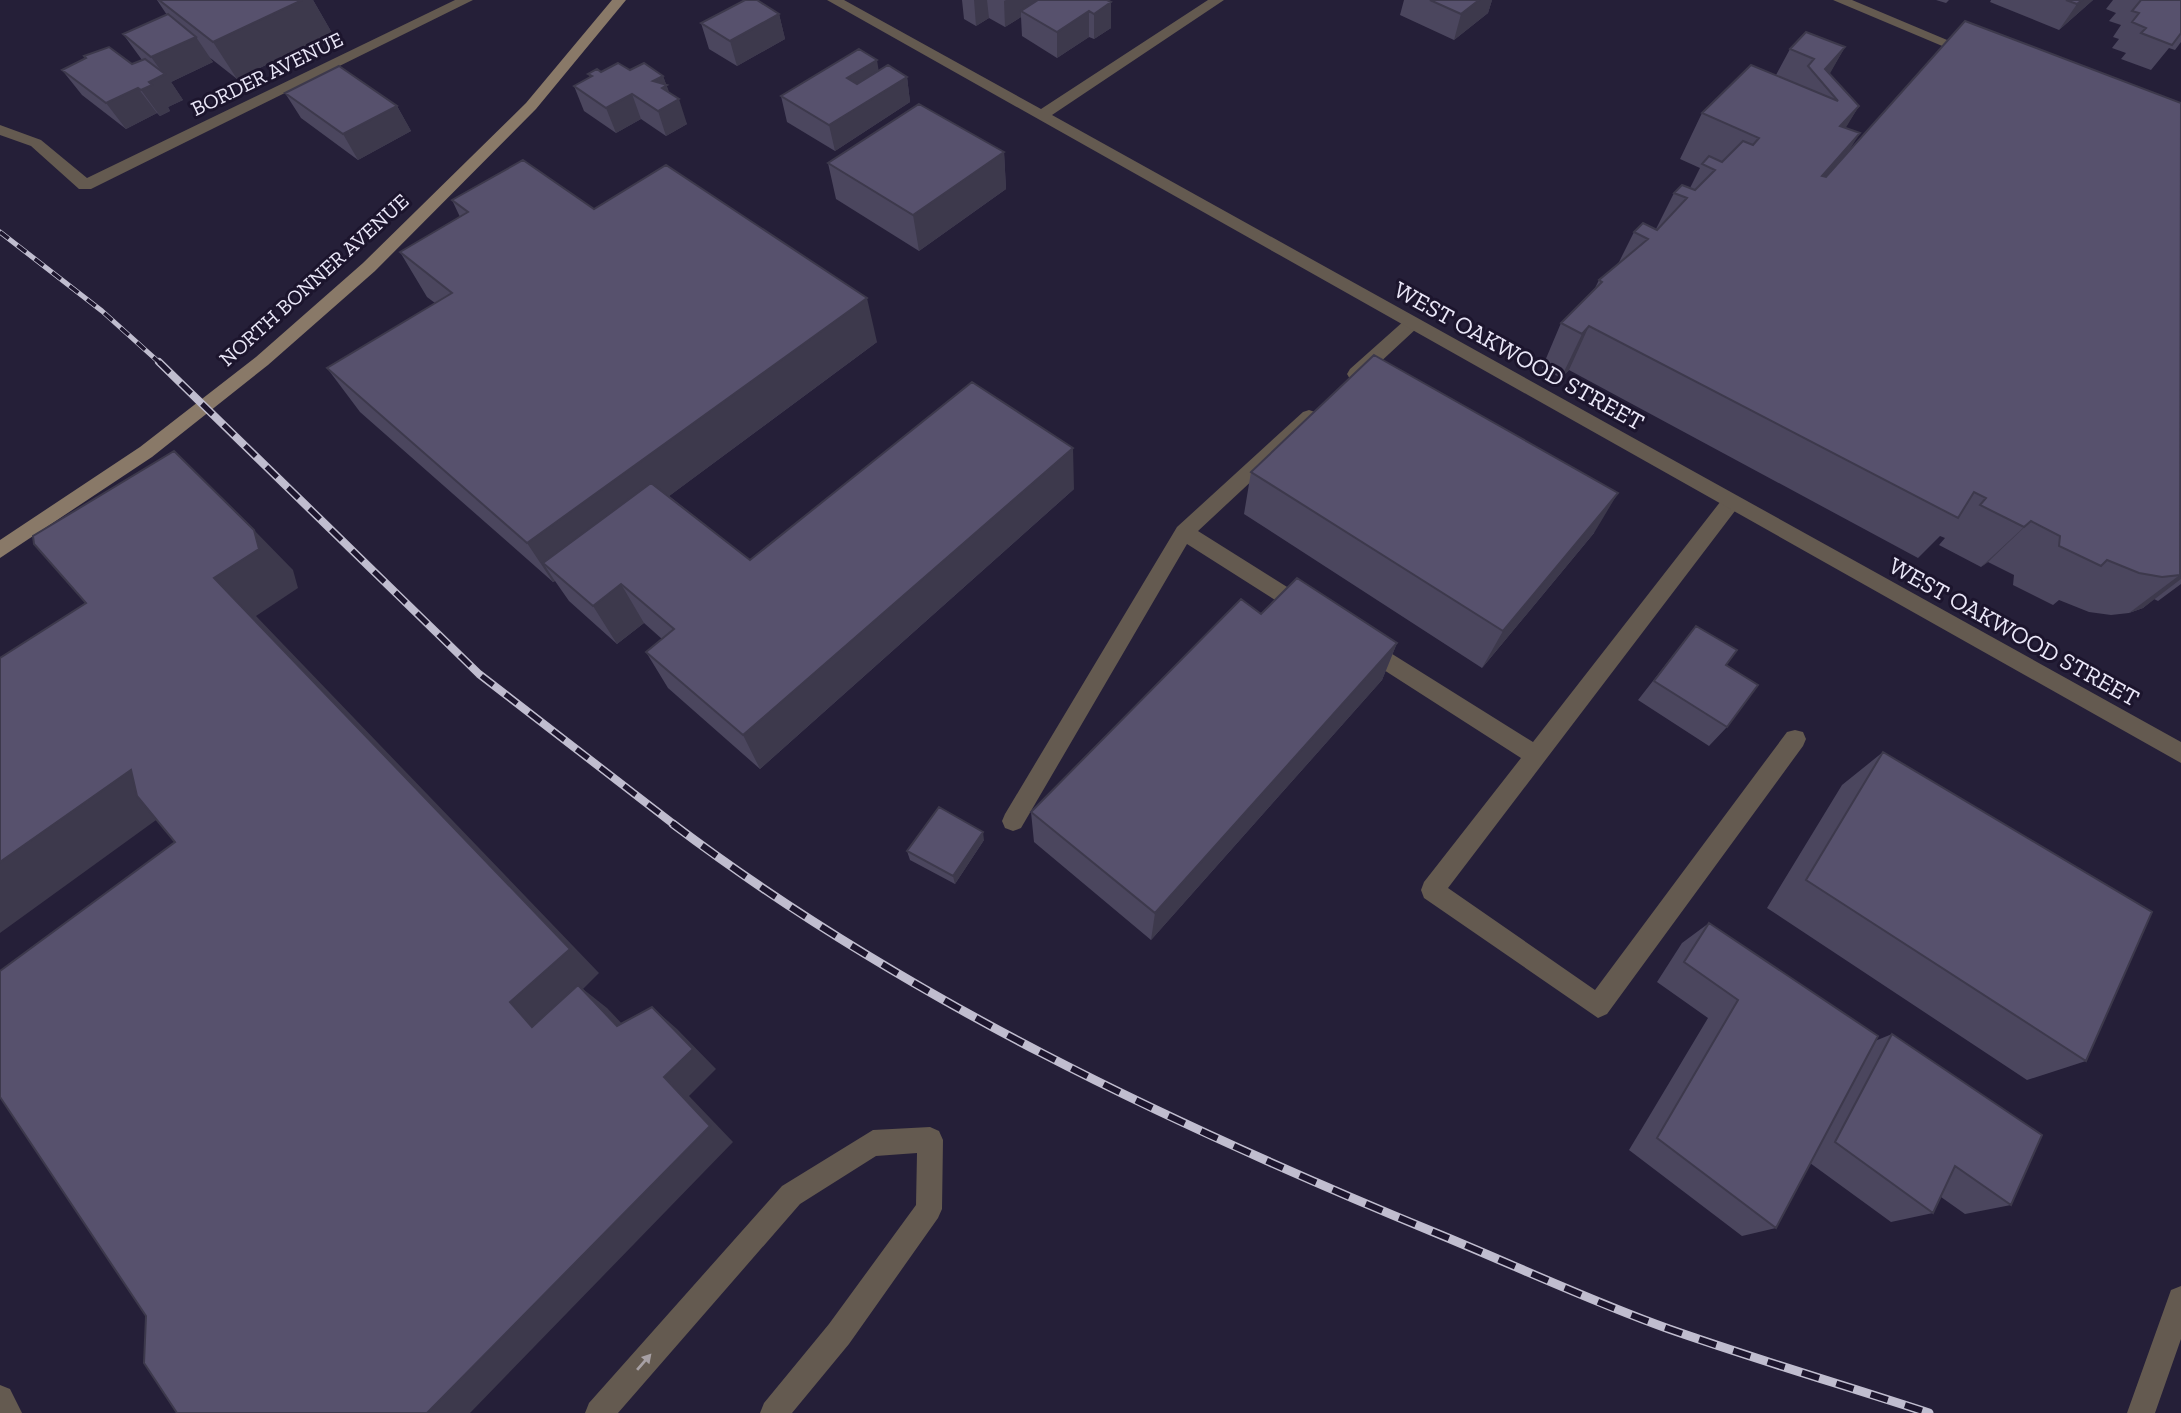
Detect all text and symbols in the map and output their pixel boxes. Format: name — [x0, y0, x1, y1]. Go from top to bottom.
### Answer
street label: BORDER AVENUE — [187, 26, 347, 121]
street label: NORTH BONNER AVENUE — [214, 188, 413, 371]
street label: WEST OAKWOOD STREET — [1389, 275, 1649, 437]
street label: WEST OAKWOOD STREET — [1884, 551, 2144, 713]
one-way arrow — [636, 1353, 652, 1371]

